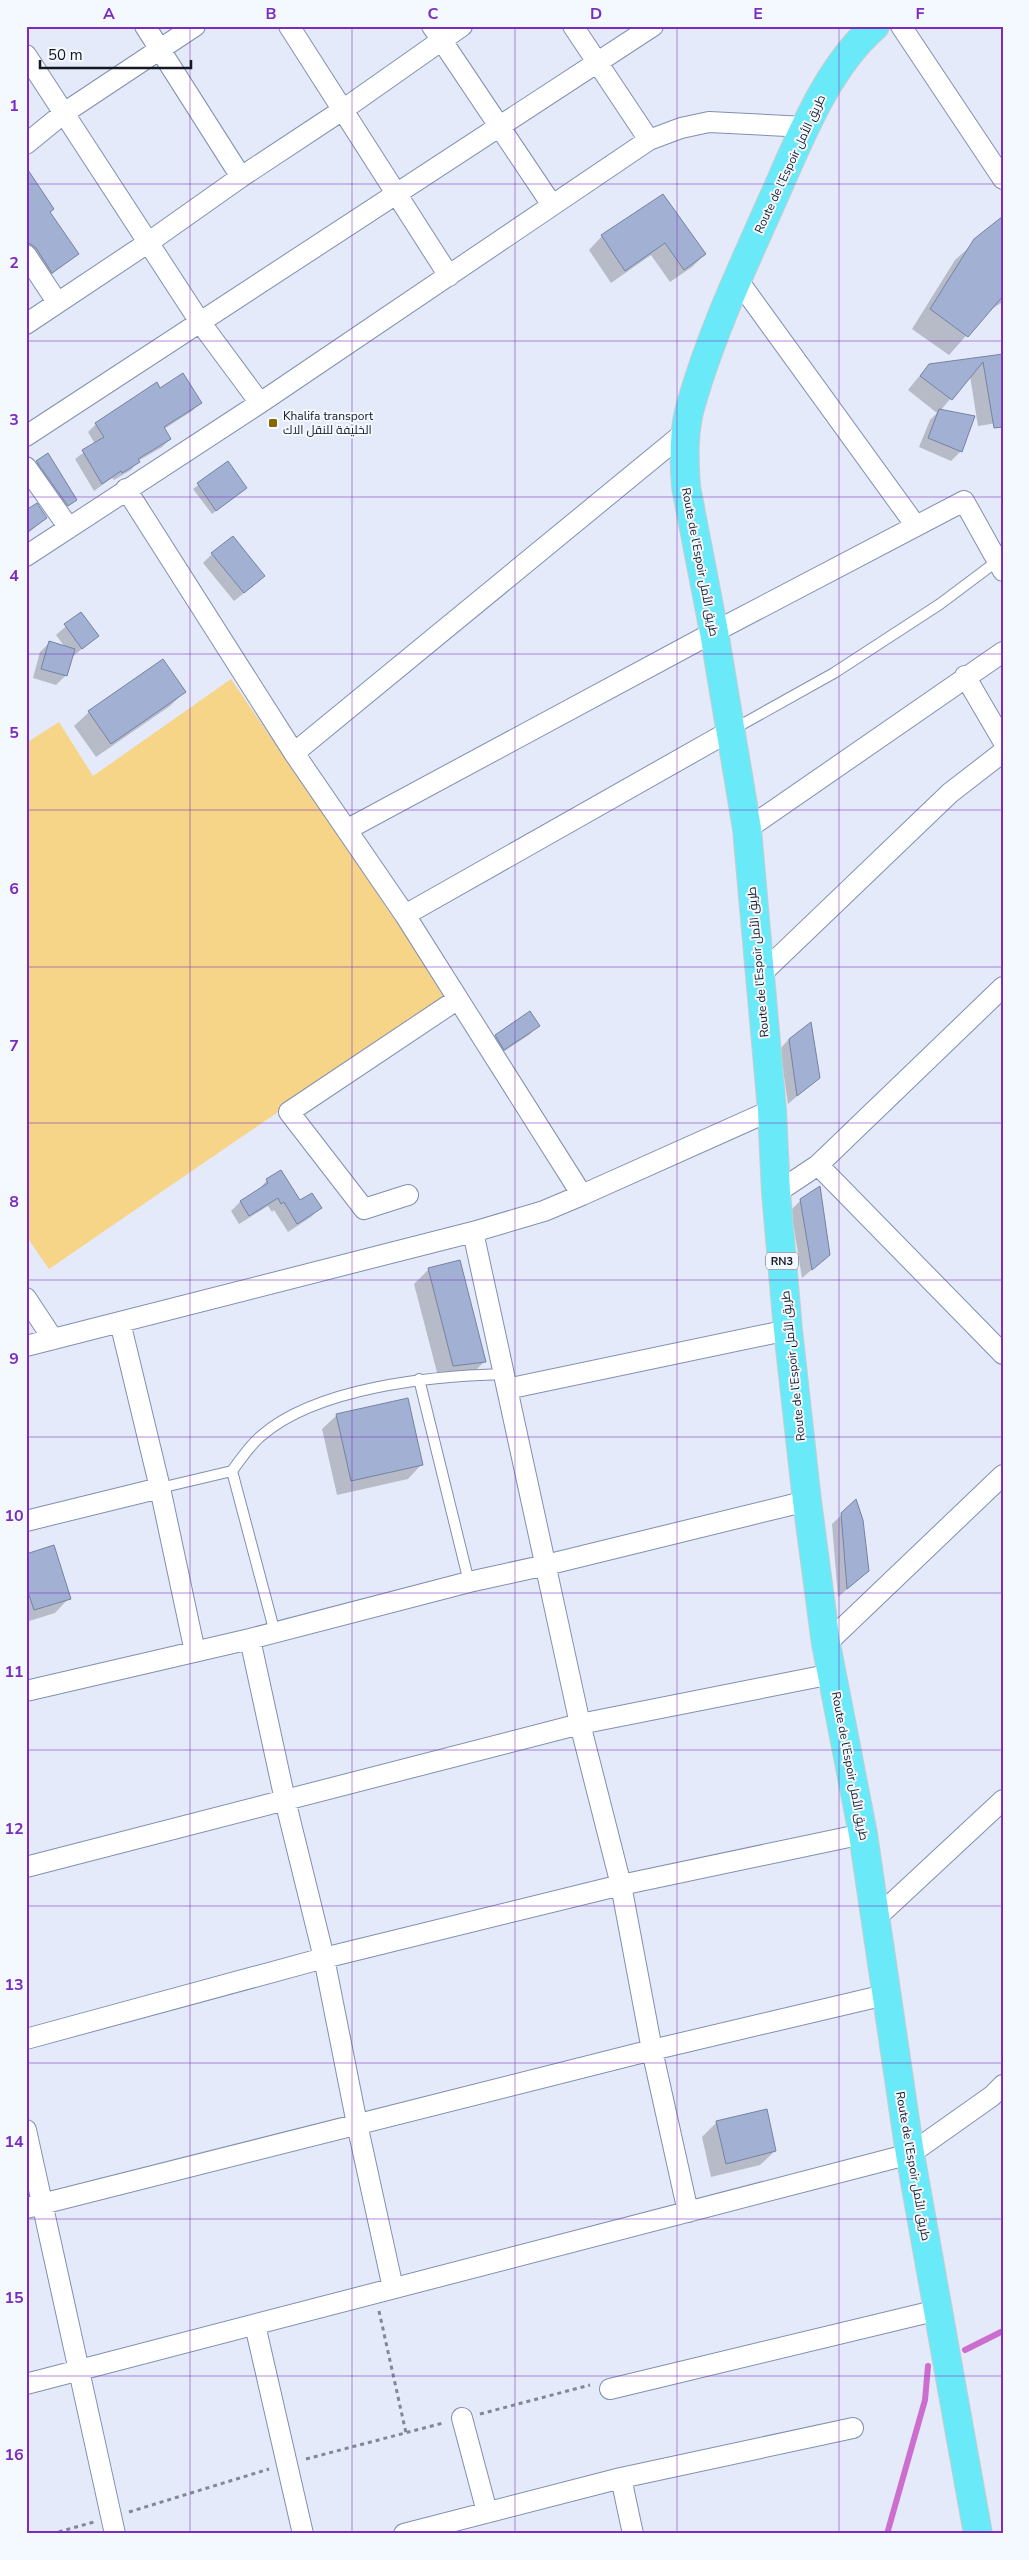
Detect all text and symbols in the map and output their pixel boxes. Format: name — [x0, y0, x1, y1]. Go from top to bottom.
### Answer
text: A — [103, 3, 115, 25]
text: B — [265, 3, 277, 25]
text: C — [428, 3, 439, 25]
text: D — [590, 3, 602, 25]
text: E — [753, 3, 763, 25]
text: F — [916, 3, 925, 25]
scale bar — [40, 38, 191, 70]
text: 50 m — [48, 45, 83, 65]
street label: Route de l’Espoir طريق الأمل — [751, 92, 829, 236]
text: 1 — [9, 95, 19, 117]
text: 2 — [9, 252, 19, 274]
place label: Khalifa transport الخليفة للنقل الاك — [283, 408, 374, 438]
text: 3 — [9, 409, 19, 431]
marker: Khalifa transport الخليفة للنقل الاك — [267, 417, 279, 429]
street label: Route de l’Espoir طريق الأمل — [678, 486, 722, 638]
text: 4 — [9, 565, 19, 587]
text: 5 — [9, 722, 19, 744]
text: 6 — [9, 878, 19, 900]
street label: Route de l’Espoir طريق الأمل — [743, 886, 773, 1038]
text: 7 — [9, 1035, 19, 1057]
text: 8 — [9, 1191, 19, 1213]
road number: RN3 — [766, 1252, 798, 1270]
street label: Route de l’Espoir طريق الأمل — [777, 1290, 809, 1442]
text: 9 — [9, 1348, 19, 1370]
text: 10 — [4, 1505, 24, 1527]
text: 11 — [4, 1661, 24, 1683]
street label: Route de l’Espoir طريق الأمل — [828, 1690, 872, 1842]
text: 12 — [4, 1818, 24, 1840]
text: 13 — [4, 1974, 24, 1996]
street label: Route de l’Espoir طريق الأمل — [892, 2090, 934, 2242]
text: 14 — [4, 2131, 24, 2153]
text: 15 — [4, 2287, 24, 2309]
text: 16 — [4, 2444, 24, 2466]

